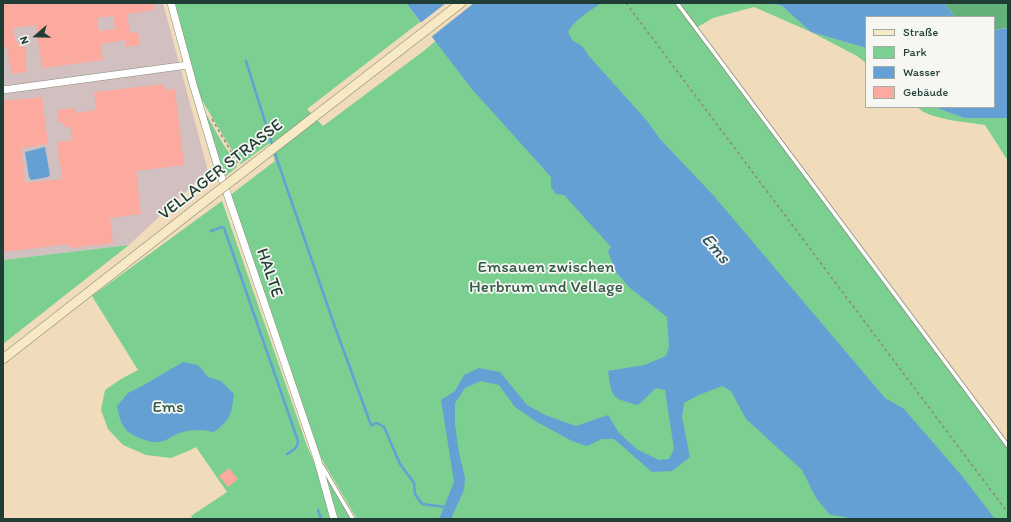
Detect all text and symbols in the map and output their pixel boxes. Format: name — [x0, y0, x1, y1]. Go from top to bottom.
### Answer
north arrow — [16, 16, 56, 56]
legend — [865, 16, 995, 108]
text: Straße — [903, 25, 938, 39]
text: N — [17, 35, 32, 46]
text: Park — [903, 45, 927, 59]
text: Wasser — [903, 65, 940, 79]
text: Gebäude — [903, 85, 948, 99]
street label: VELLAGER STRASSE — [155, 115, 287, 225]
water label: Ems — [696, 229, 734, 269]
street label: HALTE — [251, 246, 287, 300]
park label: Emsauen zwischen Herbrum und Vellage — [469, 258, 623, 298]
park label: Ems — [152, 398, 184, 418]

